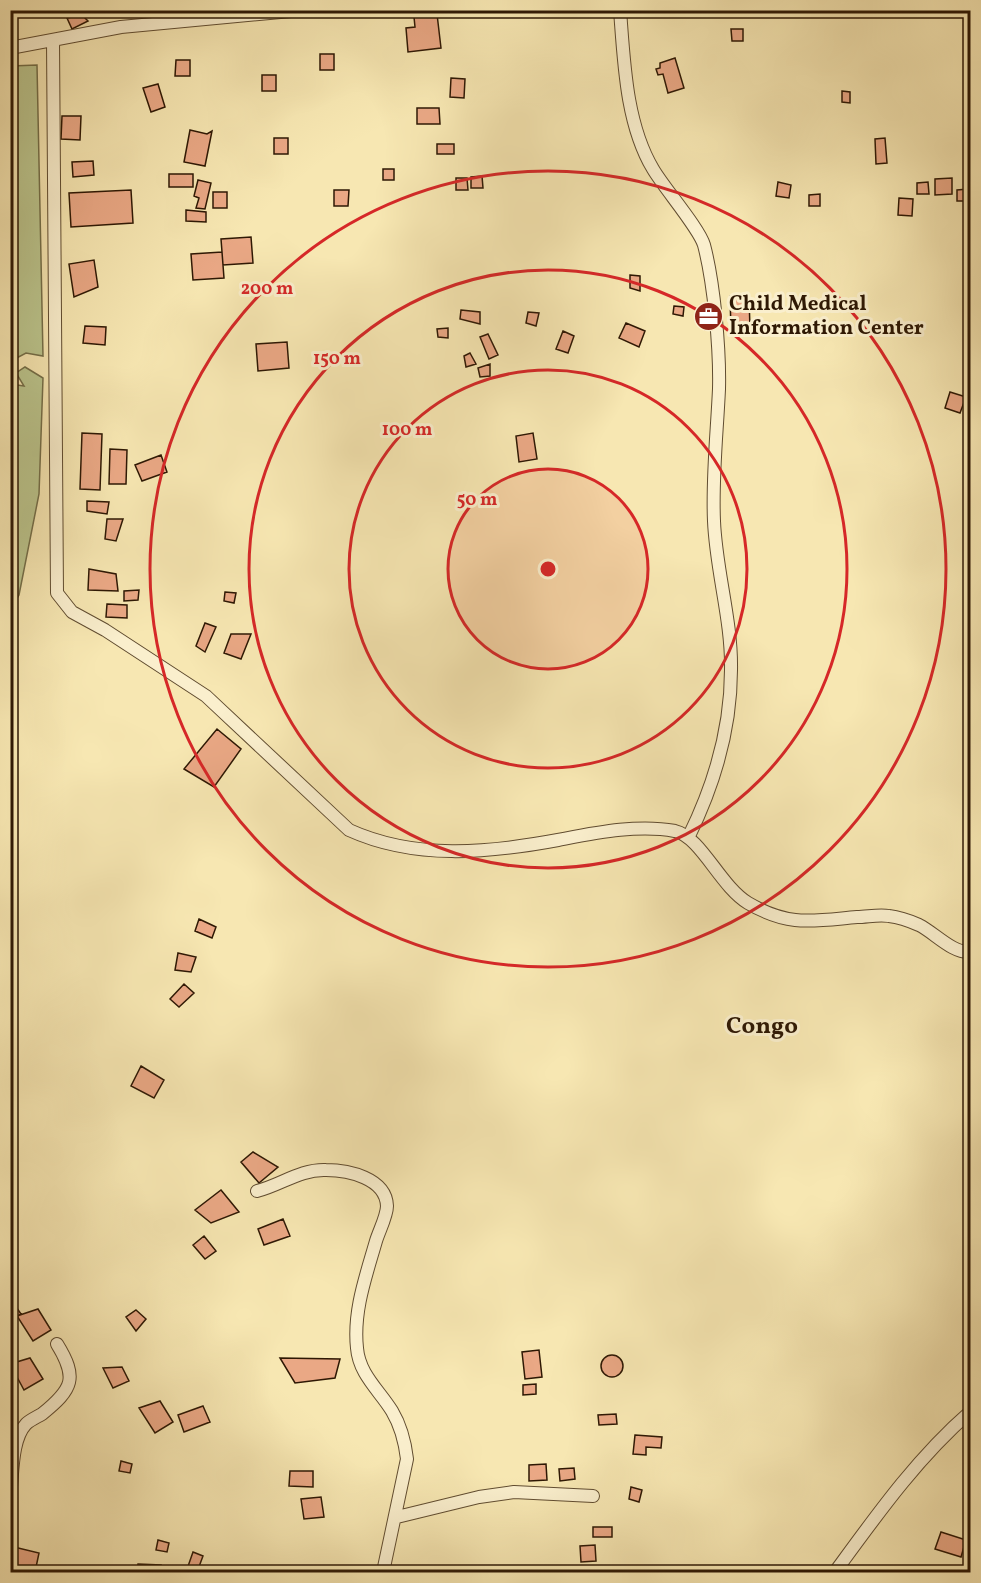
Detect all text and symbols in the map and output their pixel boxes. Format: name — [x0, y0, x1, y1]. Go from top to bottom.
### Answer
text: 200 m — [241, 277, 293, 302]
place label: Child Medical Information Center — [729, 290, 924, 343]
office icon: Child Medical Information Center — [692, 300, 724, 332]
text: 150 m — [313, 347, 361, 372]
text: 100 m — [382, 418, 432, 443]
text: 50 m — [457, 488, 497, 513]
centre of rings — [538, 559, 558, 579]
district label: Congo — [726, 1010, 798, 1044]

